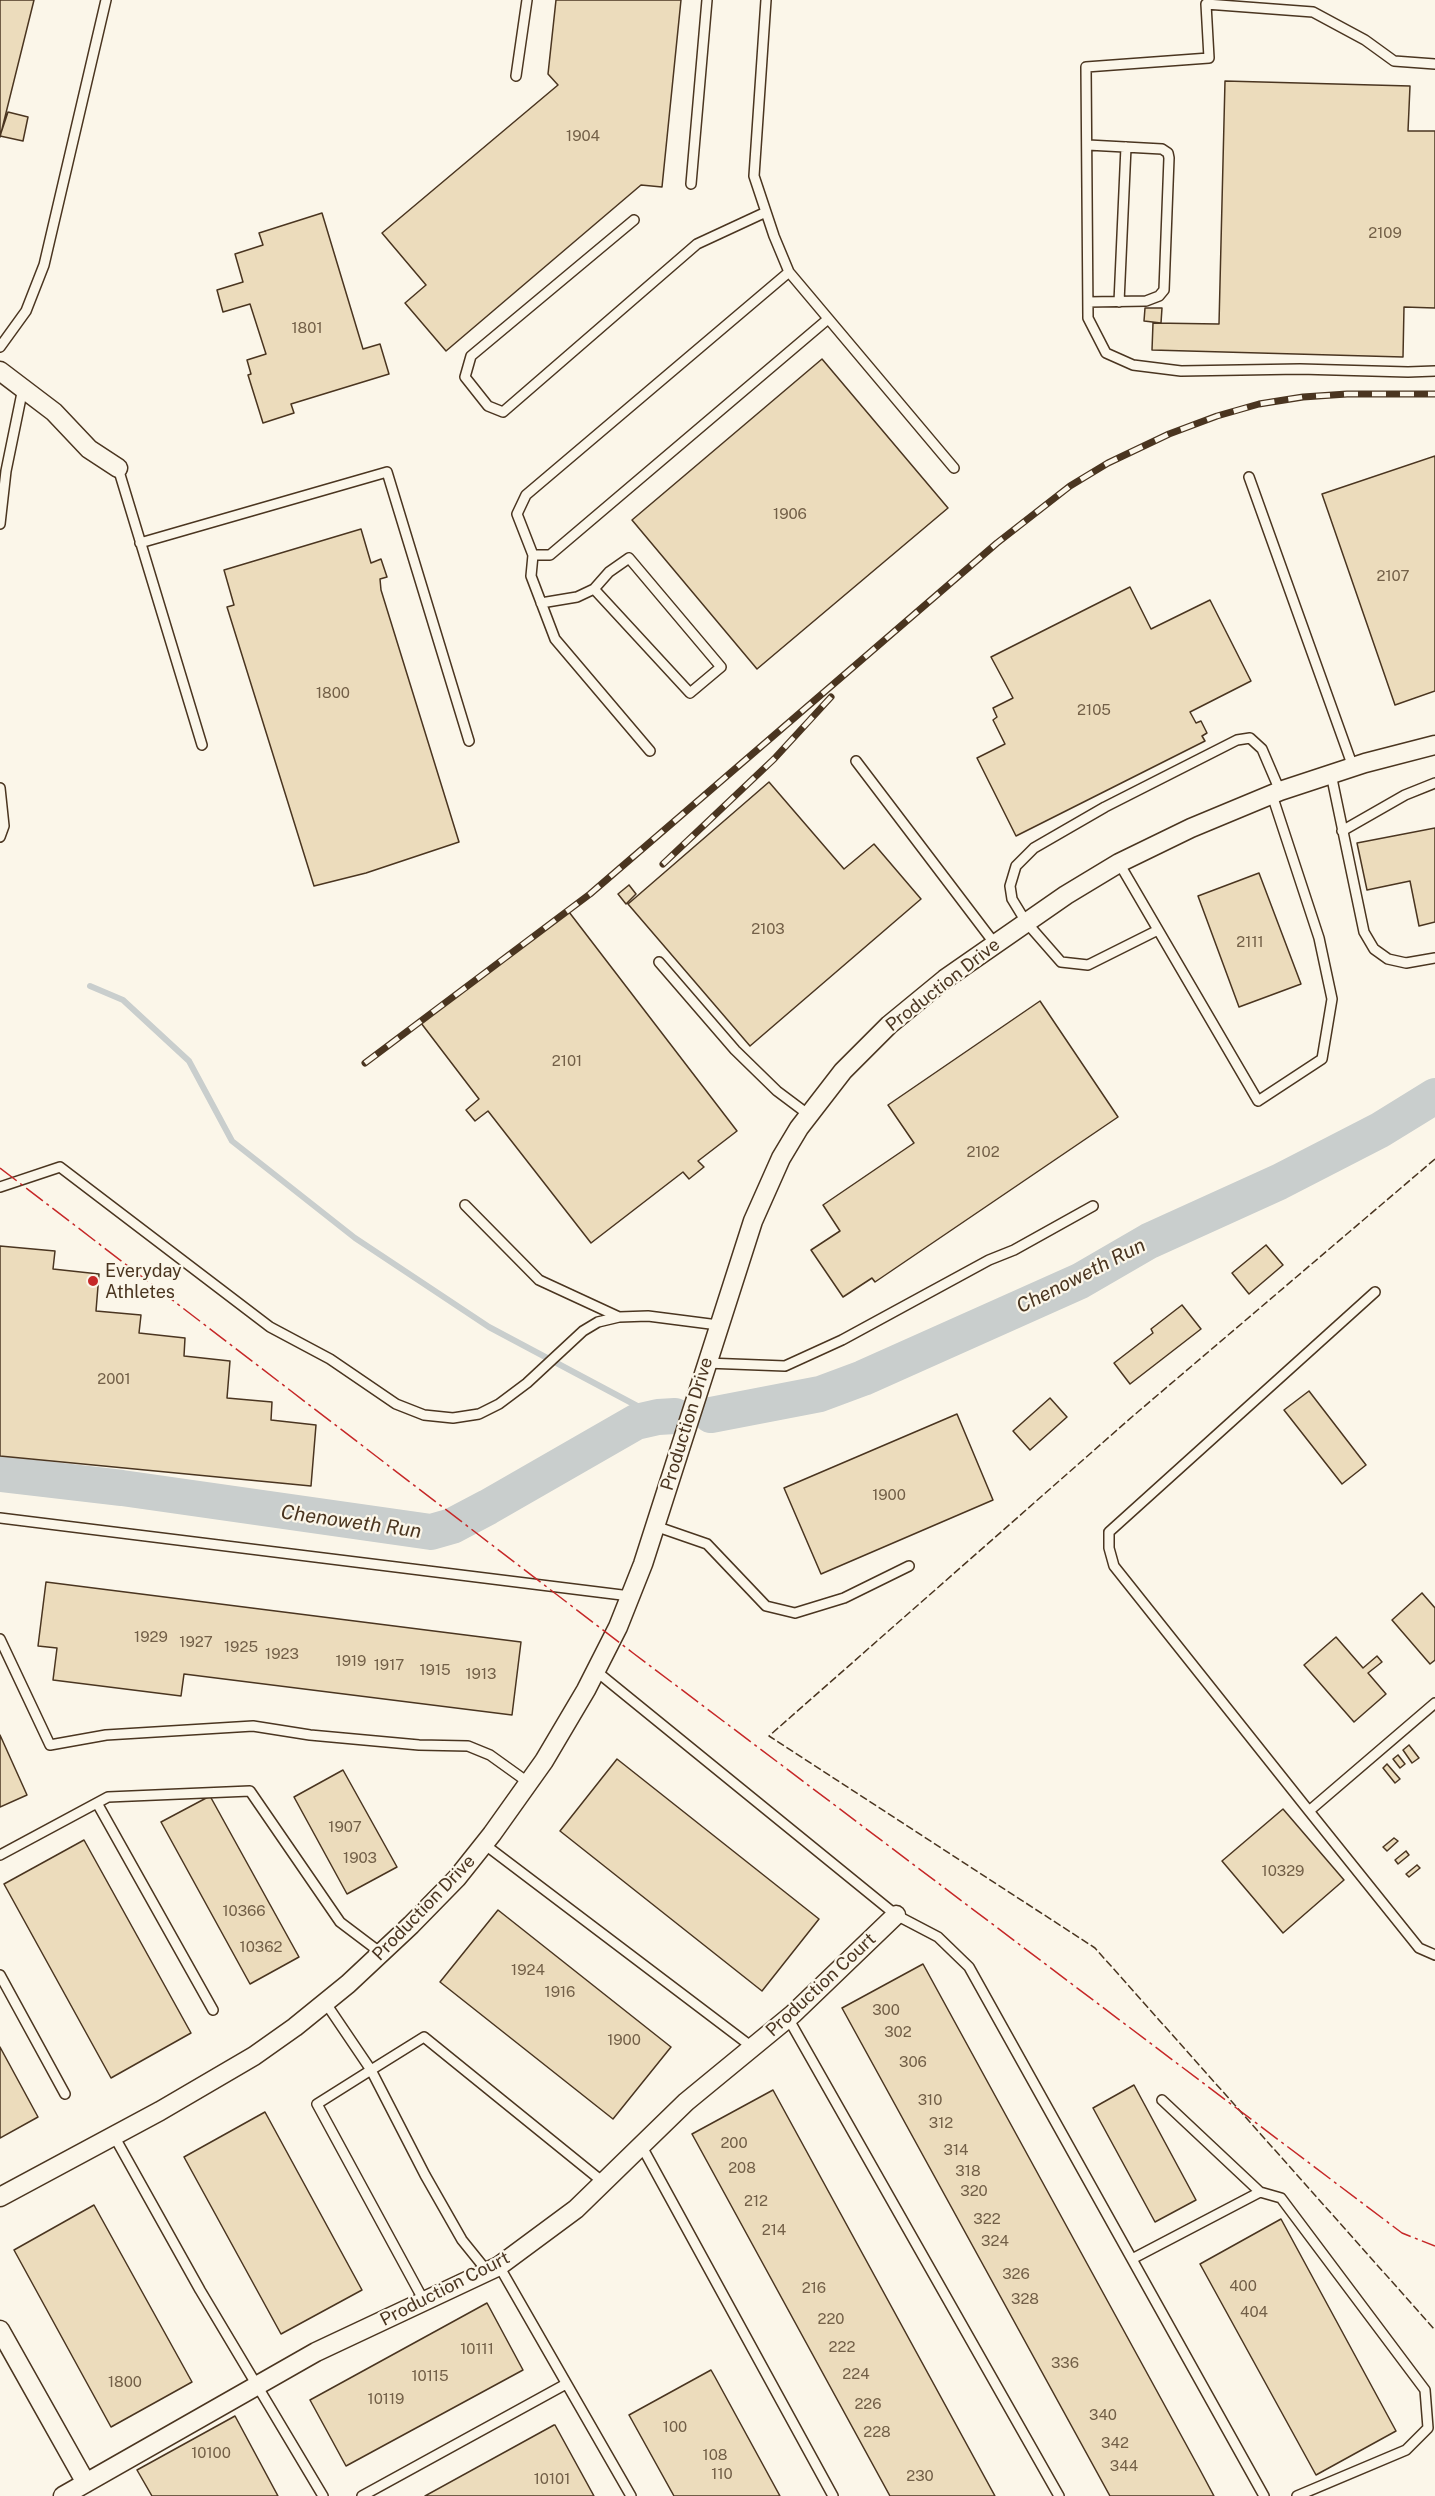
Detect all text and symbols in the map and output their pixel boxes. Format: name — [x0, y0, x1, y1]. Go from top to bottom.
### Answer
house number: 1904 — [566, 127, 600, 145]
house number: 2109 — [1368, 224, 1402, 242]
house number: 1801 — [291, 319, 323, 337]
house number: 1906 — [773, 505, 807, 523]
house number: 2107 — [1377, 567, 1409, 585]
house number: 1800 — [316, 684, 350, 702]
house number: 2105 — [1077, 701, 1111, 719]
house number: 2103 — [751, 920, 785, 938]
house number: 2111 — [1236, 933, 1264, 951]
street label: Production Drive — [882, 934, 1004, 1036]
house number: 2101 — [552, 1052, 582, 1070]
house number: 2102 — [966, 1143, 1000, 1161]
water label: Chenoweth Run — [1013, 1233, 1149, 1319]
place label: Everyday Athletes — [105, 1260, 182, 1302]
marker: Everyday Athletes — [86, 1274, 100, 1288]
street label: Production Drive — [656, 1355, 718, 1493]
house number: 2001 — [97, 1370, 131, 1388]
house number: 1900 — [872, 1486, 906, 1504]
water label: Chenoweth Run — [279, 1500, 423, 1544]
house number: 1929 — [134, 1628, 168, 1646]
house number: 1927 — [179, 1633, 213, 1651]
house number: 1925 — [224, 1638, 258, 1656]
house number: 1923 — [265, 1645, 299, 1663]
house number: 1919 — [336, 1652, 366, 1670]
house number: 1917 — [374, 1656, 404, 1674]
house number: 1915 — [419, 1661, 451, 1679]
house number: 1913 — [465, 1665, 497, 1683]
house number: 1907 — [328, 1818, 362, 1836]
house number: 1903 — [343, 1849, 377, 1867]
street label: Production Drive — [368, 1851, 480, 1965]
house number: 10329 — [1262, 1862, 1304, 1880]
house number: 10366 — [222, 1902, 266, 1920]
street label: Production Court — [762, 1929, 880, 2041]
house number: 10362 — [240, 1938, 282, 1956]
house number: 1924 — [511, 1961, 545, 1979]
house number: 1916 — [545, 1983, 575, 2001]
house number: 300 — [872, 2001, 900, 2019]
house number: 302 — [884, 2023, 912, 2041]
house number: 1900 — [607, 2031, 641, 2049]
house number: 306 — [899, 2053, 927, 2071]
house number: 310 — [918, 2091, 942, 2109]
house number: 312 — [929, 2114, 953, 2132]
house number: 200 — [720, 2134, 748, 2152]
house number: 314 — [944, 2141, 968, 2159]
house number: 208 — [728, 2159, 756, 2177]
house number: 318 — [955, 2162, 981, 2180]
house number: 320 — [960, 2182, 988, 2200]
house number: 212 — [744, 2192, 768, 2210]
house number: 322 — [973, 2210, 1001, 2228]
house number: 214 — [762, 2221, 786, 2239]
house number: 324 — [981, 2232, 1009, 2250]
street label: Production Court — [377, 2247, 513, 2331]
house number: 326 — [1002, 2265, 1030, 2283]
house number: 400 — [1229, 2277, 1257, 2295]
house number: 216 — [802, 2279, 826, 2297]
house number: 328 — [1011, 2290, 1039, 2308]
house number: 404 — [1240, 2303, 1268, 2321]
house number: 220 — [817, 2310, 845, 2328]
house number: 222 — [829, 2338, 855, 2356]
house number: 10111 — [460, 2340, 494, 2358]
house number: 336 — [1051, 2354, 1079, 2372]
house number: 224 — [842, 2365, 870, 2383]
house number: 10115 — [411, 2367, 449, 2385]
house number: 1800 — [108, 2373, 142, 2391]
house number: 10119 — [368, 2390, 404, 2408]
house number: 226 — [854, 2395, 882, 2413]
house number: 340 — [1089, 2406, 1117, 2424]
house number: 100 — [663, 2418, 687, 2436]
house number: 228 — [863, 2423, 891, 2441]
house number: 342 — [1101, 2434, 1129, 2452]
house number: 10100 — [191, 2444, 231, 2462]
house number: 108 — [703, 2446, 727, 2464]
house number: 344 — [1110, 2457, 1138, 2475]
house number: 110 — [711, 2465, 733, 2483]
house number: 230 — [906, 2467, 934, 2485]
house number: 10101 — [534, 2470, 570, 2488]

